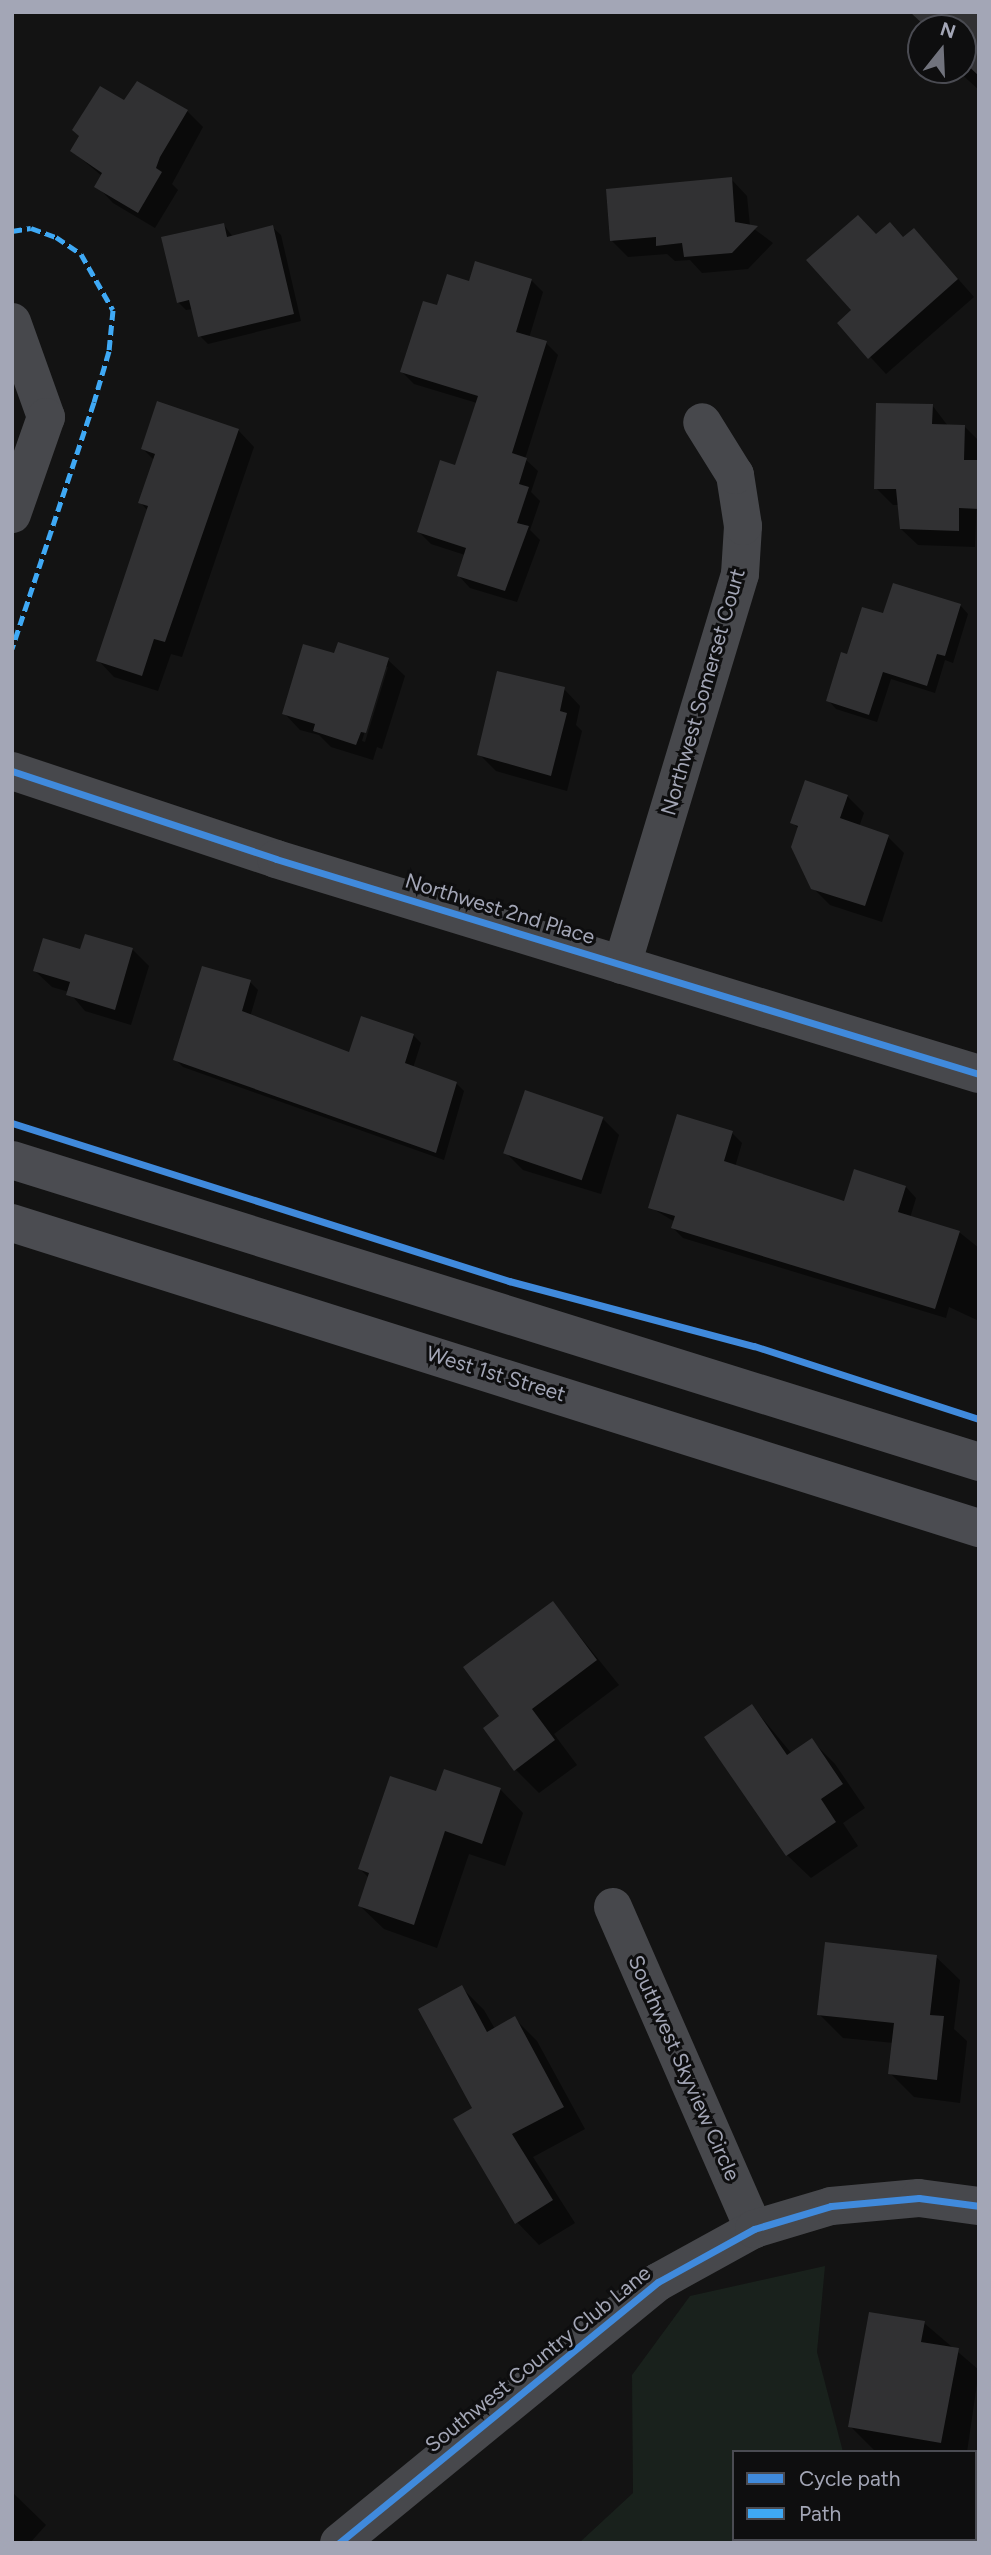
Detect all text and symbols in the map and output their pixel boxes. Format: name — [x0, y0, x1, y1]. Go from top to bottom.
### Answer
north arrow — [907, 14, 977, 84]
text: N — [937, 17, 959, 44]
street label: Northwest Somerset Court — [656, 566, 750, 818]
street label: Northwest 2nd Place — [402, 868, 598, 950]
street label: West 1st Street — [423, 1341, 569, 1407]
street label: Southwest Skyview Circle — [623, 1951, 745, 2185]
street label: Southwest Country Club Lane — [420, 2260, 656, 2458]
legend — [732, 2450, 977, 2541]
text: Cycle path — [799, 2466, 900, 2491]
text: Path — [799, 2501, 841, 2526]

